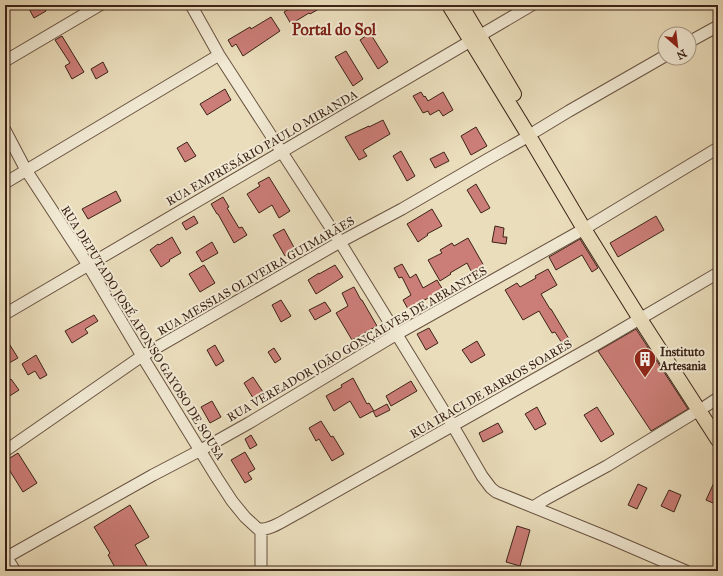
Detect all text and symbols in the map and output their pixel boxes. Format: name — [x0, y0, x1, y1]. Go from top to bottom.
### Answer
district label: Portal do Sol — [292, 20, 377, 39]
north arrow — [657, 26, 697, 66]
text: N — [674, 46, 689, 63]
street label: RUA EMPRESÁRIO PAULO MIRANDA — [163, 86, 360, 209]
street label: RUA DEPUTADO JOSÉ AFONSO GAYOSO DE SOUSA — [57, 202, 229, 463]
street label: RUA MESSIAS OLIVEIRA GUIMARÃES — [154, 213, 357, 338]
street label: RUA VEREADOR JOÃO GONÇALVES DE ABRANTES — [224, 263, 490, 425]
street label: RUA IRACI DE BARROS SOARES — [407, 337, 575, 441]
place label: Instituto Artesania — [659, 345, 707, 373]
building icon: Instituto Artesania — [632, 346, 658, 379]

